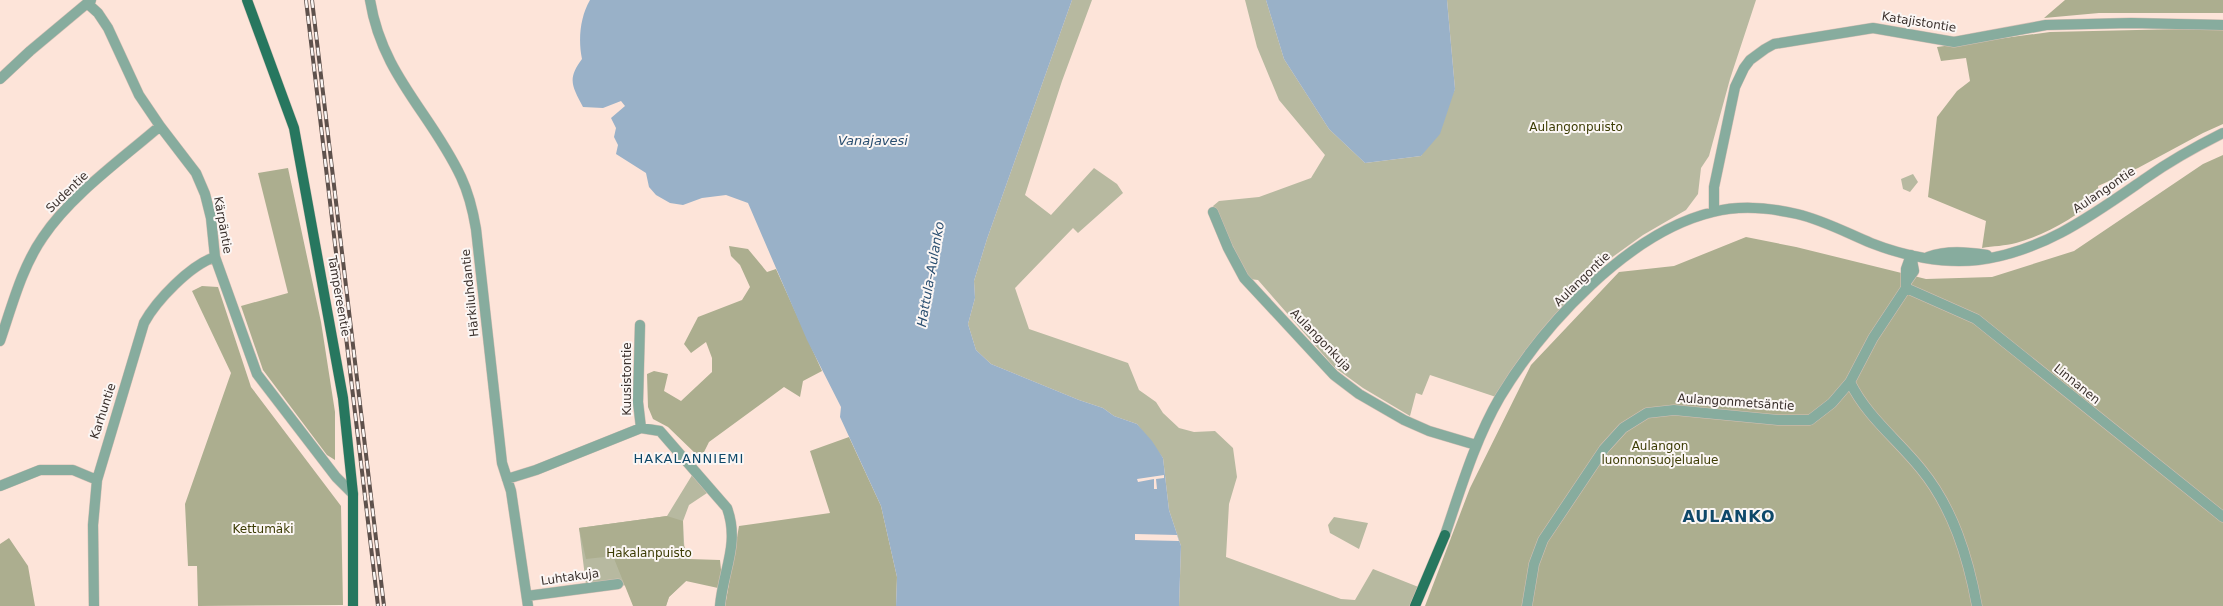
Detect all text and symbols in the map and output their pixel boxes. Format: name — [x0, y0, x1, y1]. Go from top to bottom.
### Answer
street label: Katajistontie — [1881, 9, 1957, 35]
park label: Aulangonpuisto — [1529, 120, 1623, 134]
water label: Vanajavesi — [838, 133, 908, 148]
street label: Aulangontie — [2070, 164, 2138, 216]
street label: Sudentie — [43, 168, 91, 216]
street label: Kärpäntie — [211, 195, 235, 255]
water label: Hattula–Aulanko — [914, 220, 947, 328]
street label: Härkiluhdantie — [458, 248, 482, 338]
street label: Aulangontie — [1551, 249, 1613, 309]
street label: Tampereentie — [325, 253, 353, 338]
street label: Aulangonkuja — [1288, 306, 1354, 374]
street label: Kuusistontie — [620, 342, 634, 416]
street label: Linnanen — [2051, 361, 2103, 407]
street label: Karhuntie — [87, 381, 119, 441]
street label: Aulangonmetsäntie — [1677, 391, 1795, 413]
park label: Aulangon luonnonsuojelualue — [1602, 439, 1718, 467]
district label: HAKALANNIEMI — [634, 451, 744, 466]
district label: AULANKO — [1682, 507, 1776, 526]
park label: Kettumäki — [233, 522, 294, 536]
park label: Hakalanpuisto — [606, 546, 692, 560]
street label: Luhtakuja — [540, 566, 600, 588]

